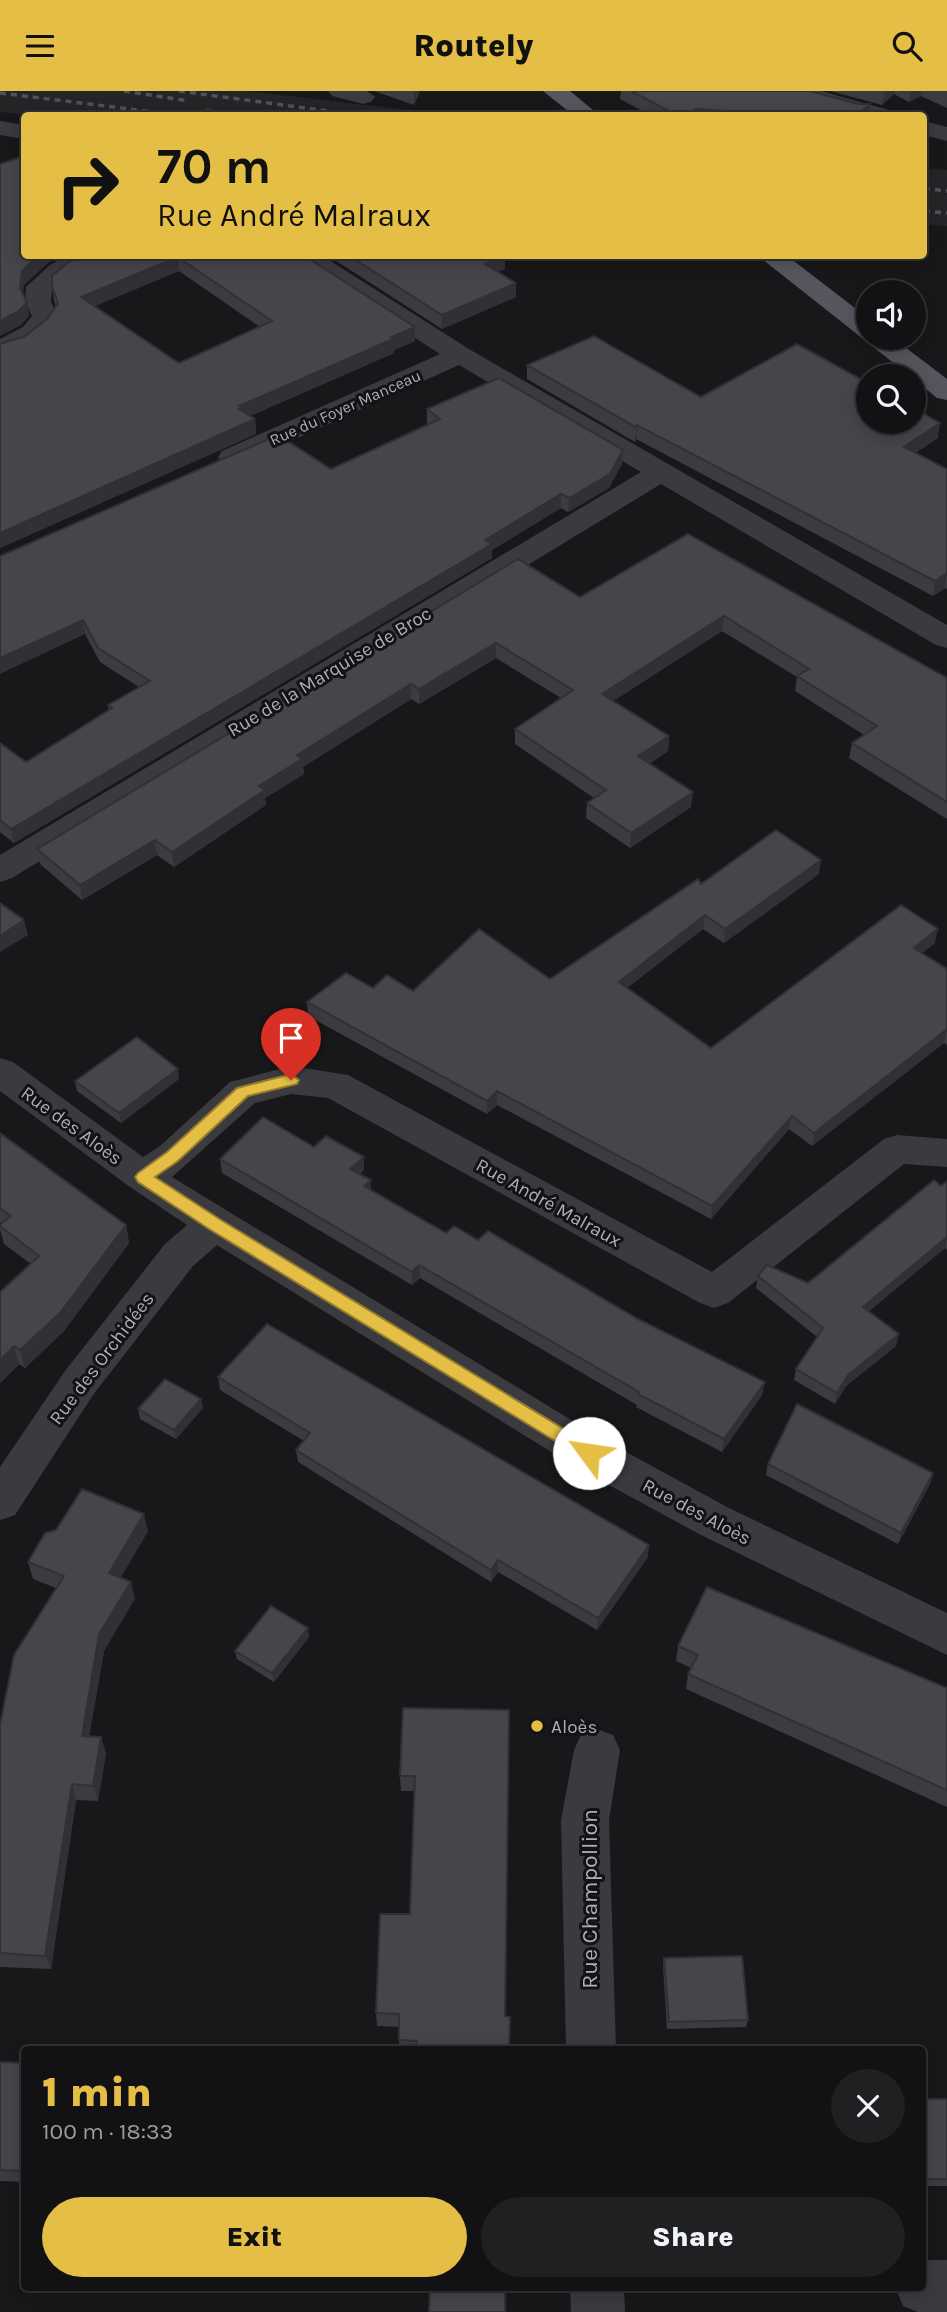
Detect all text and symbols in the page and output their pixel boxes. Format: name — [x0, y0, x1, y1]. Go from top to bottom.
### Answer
icon: menu — [21, 27, 59, 65]
text: Routely — [414, 27, 533, 64]
icon: search — [888, 27, 926, 65]
text: 70 m — [157, 138, 271, 195]
icon: right — [42, 140, 133, 231]
text: Rue André Malraux — [157, 197, 431, 234]
map controls — [856, 280, 926, 434]
button: sound — [856, 280, 926, 350]
button: search — [856, 364, 926, 434]
street label: Rue du Foyer Manceau — [267, 366, 424, 449]
street label: Rue de la Marquise de Broc — [224, 602, 435, 741]
pin — [261, 1008, 321, 1080]
icon: arrive — [272, 1019, 310, 1057]
street label: Rue des Aloès — [17, 1082, 126, 1170]
street label: Rue André Malraux — [472, 1154, 625, 1252]
street label: Rue des Orchidées — [45, 1288, 159, 1429]
position arrow — [552, 1416, 626, 1490]
street label: Rue des Aloès — [639, 1474, 754, 1550]
place label: Aloès — [551, 1716, 597, 1738]
marker: Aloès — [529, 1718, 545, 1734]
street label: Rue Champollion — [576, 1809, 603, 1989]
text: 1 min — [42, 2067, 152, 2117]
button: close — [831, 2069, 905, 2143]
text: 100 m · 18:33 — [42, 2118, 173, 2145]
button: Exit — [42, 2197, 467, 2277]
button: Share — [481, 2197, 905, 2277]

